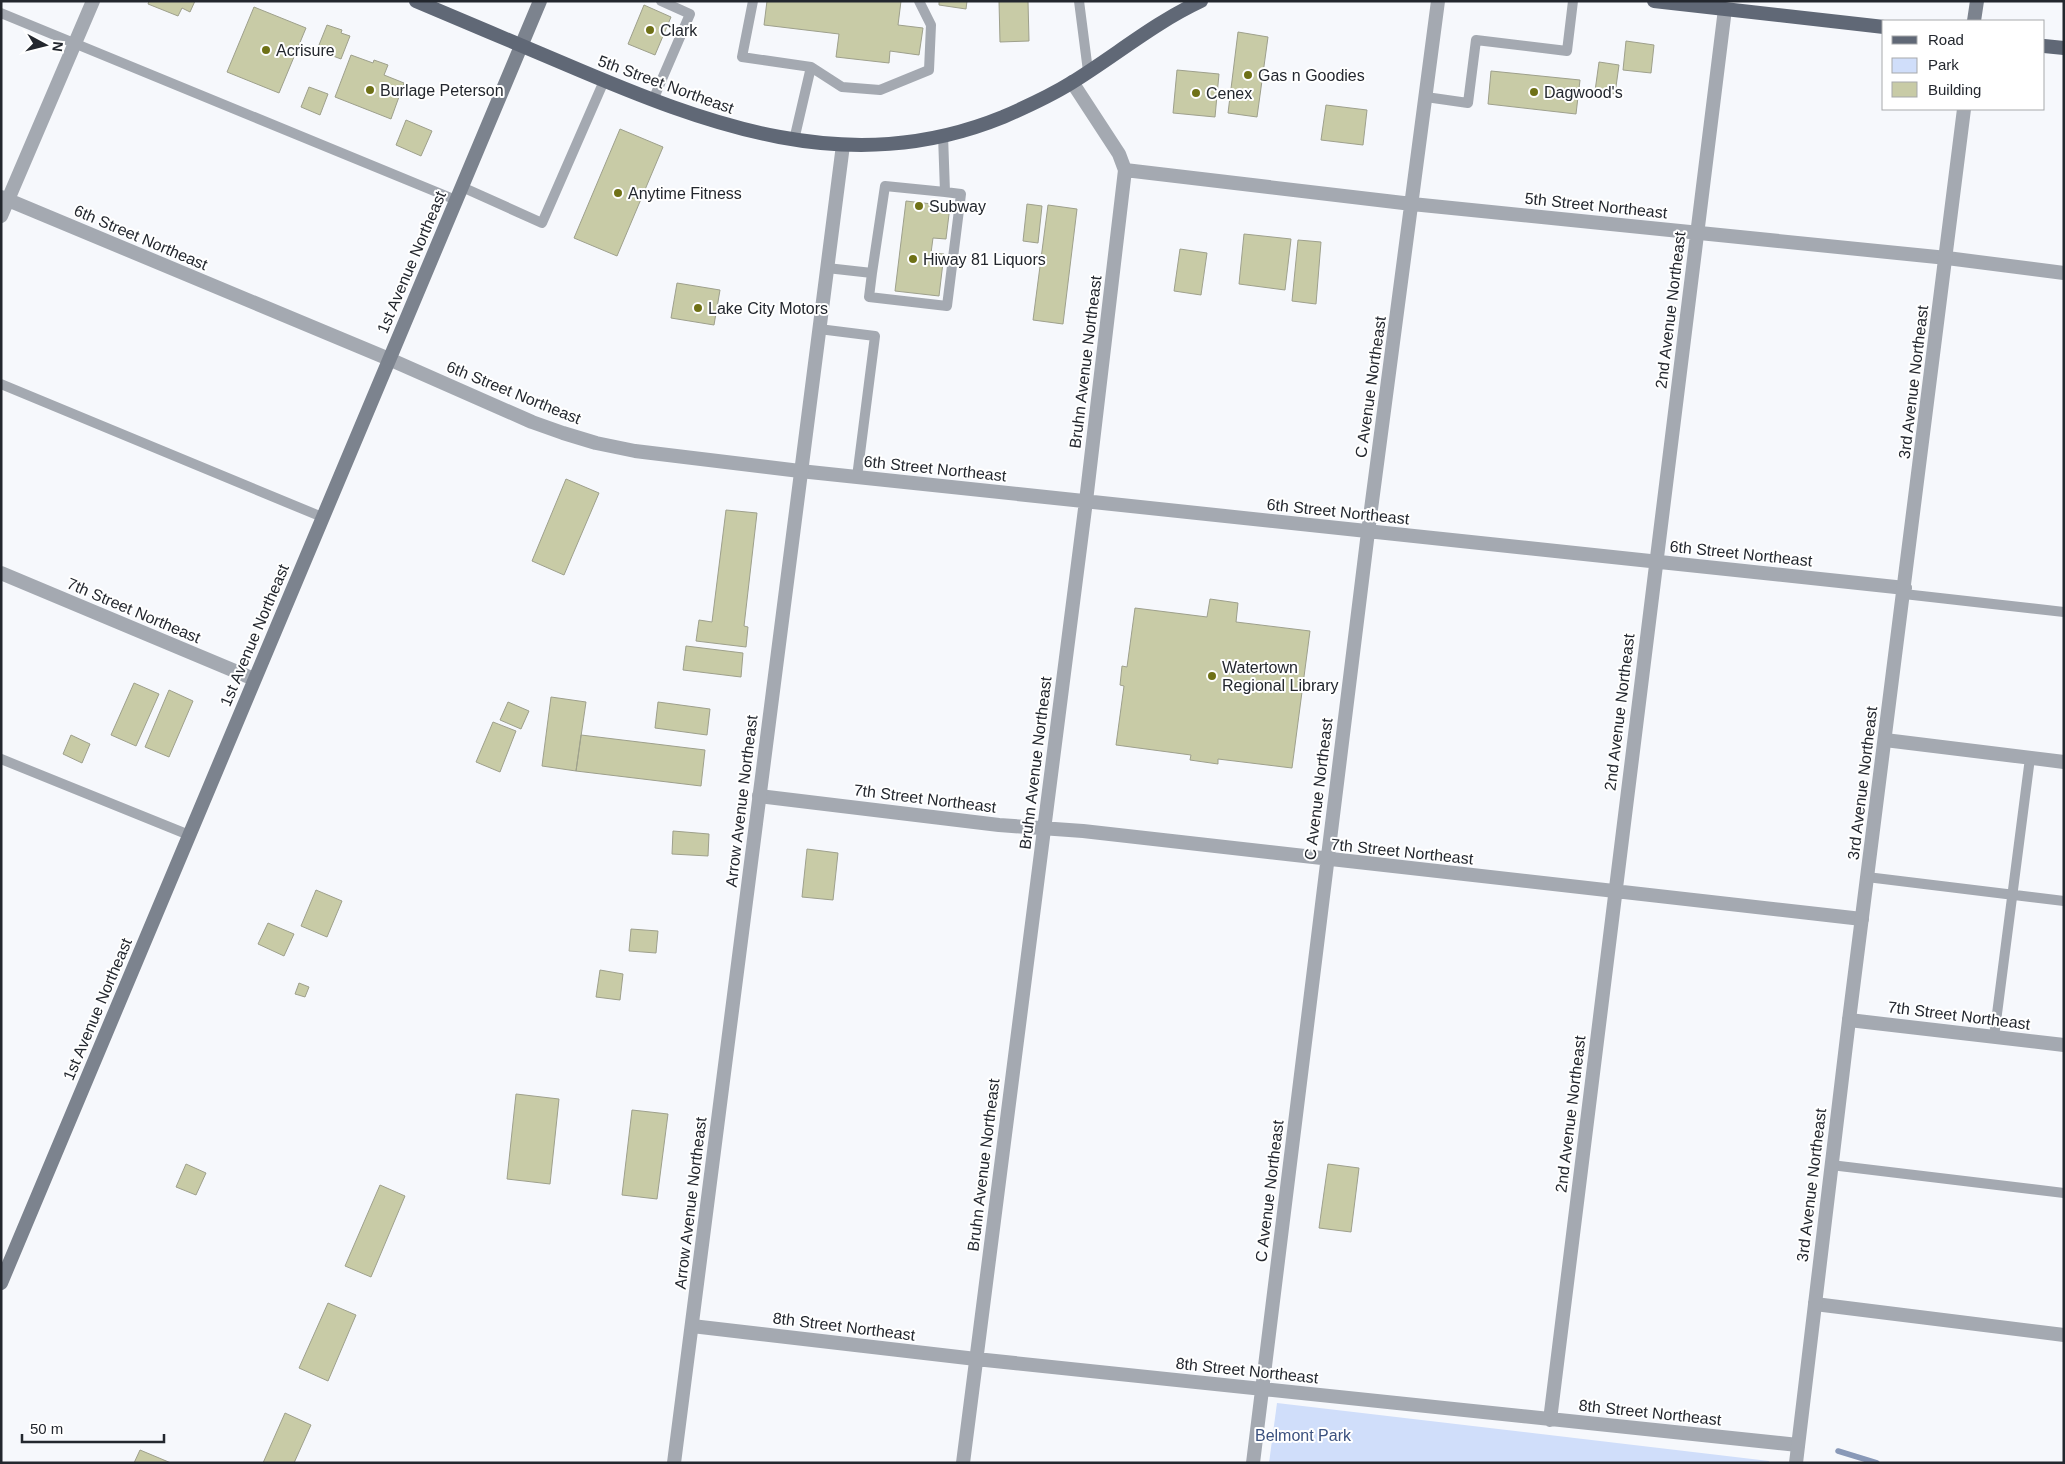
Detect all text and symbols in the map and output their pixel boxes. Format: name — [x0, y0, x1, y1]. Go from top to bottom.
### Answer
north arrow — [20, 20, 70, 70]
legend — [1882, 20, 2045, 110]
place label: Clark — [660, 22, 698, 39]
marker: Clark — [644, 24, 656, 36]
text: Road — [1928, 31, 1964, 48]
text: N — [49, 41, 66, 53]
place label: Acrisure — [276, 42, 335, 59]
marker: Acrisure — [260, 44, 272, 56]
street label: 5th Street Northeast — [596, 52, 737, 117]
text: Park — [1928, 56, 1959, 73]
place label: Gas n Goodies — [1258, 67, 1365, 84]
marker: Gas n Goodies — [1242, 69, 1254, 81]
text: Building — [1928, 81, 1981, 98]
place label: Burlage Peterson — [380, 82, 504, 99]
marker: Burlage Peterson — [364, 84, 376, 96]
place label: Dagwood's — [1544, 84, 1623, 101]
place label: Cenex — [1206, 85, 1252, 102]
marker: Dagwood's — [1528, 86, 1540, 98]
marker: Cenex — [1190, 87, 1202, 99]
place label: Anytime Fitness — [628, 185, 742, 202]
marker: Anytime Fitness — [612, 187, 624, 199]
street label: 1st Avenue Northeast — [374, 188, 449, 336]
street label: 5th Street Northeast — [1524, 190, 1669, 221]
place label: Subway — [929, 198, 986, 215]
marker: Subway — [913, 200, 925, 212]
street label: 6th Street Northeast — [72, 202, 211, 273]
street label: 2nd Avenue Northeast — [1652, 230, 1689, 390]
place label: Hiway 81 Liquors — [923, 251, 1046, 268]
marker: Hiway 81 Liquors — [907, 253, 919, 265]
street label: Bruhn Avenue Northeast — [1066, 274, 1105, 449]
place label: Lake City Motors — [708, 300, 828, 317]
marker: Lake City Motors — [692, 302, 704, 314]
street label: 3rd Avenue Northeast — [1896, 304, 1931, 460]
street label: C Avenue Northeast — [1352, 315, 1389, 459]
street label: 6th Street Northeast — [444, 358, 584, 427]
street label: 6th Street Northeast — [863, 453, 1008, 484]
street label: 6th Street Northeast — [1266, 496, 1411, 527]
street label: 6th Street Northeast — [1669, 538, 1814, 569]
street label: 1st Avenue Northeast — [217, 561, 292, 709]
street label: 7th Street Northeast — [65, 575, 204, 646]
street label: 2nd Avenue Northeast — [1601, 632, 1638, 792]
place label: Watertown Regional Library — [1222, 659, 1339, 694]
marker: Watertown Regional Library — [1206, 670, 1218, 682]
street label: Bruhn Avenue Northeast — [1016, 675, 1055, 850]
street label: 3rd Avenue Northeast — [1845, 705, 1880, 861]
street label: Arrow Avenue Northeast — [723, 714, 761, 888]
street label: C Avenue Northeast — [1301, 717, 1336, 861]
street label: 7th Street Northeast — [853, 781, 998, 816]
street label: 7th Street Northeast — [1330, 836, 1475, 867]
street label: 1st Avenue Northeast — [60, 935, 135, 1083]
street label: 7th Street Northeast — [1887, 998, 2032, 1033]
street label: 2nd Avenue Northeast — [1552, 1034, 1589, 1194]
street label: Bruhn Avenue Northeast — [964, 1077, 1003, 1252]
street label: 3rd Avenue Northeast — [1794, 1107, 1829, 1263]
street label: Arrow Avenue Northeast — [672, 1116, 710, 1290]
street label: C Avenue Northeast — [1252, 1119, 1287, 1263]
street label: 8th Street Northeast — [772, 1309, 917, 1344]
street label: 8th Street Northeast — [1175, 1355, 1320, 1386]
street label: 8th Street Northeast — [1578, 1397, 1723, 1428]
scale bar — [22, 1412, 165, 1444]
text: 50 m — [30, 1420, 63, 1437]
park label: Belmont Park — [1255, 1427, 1352, 1444]

